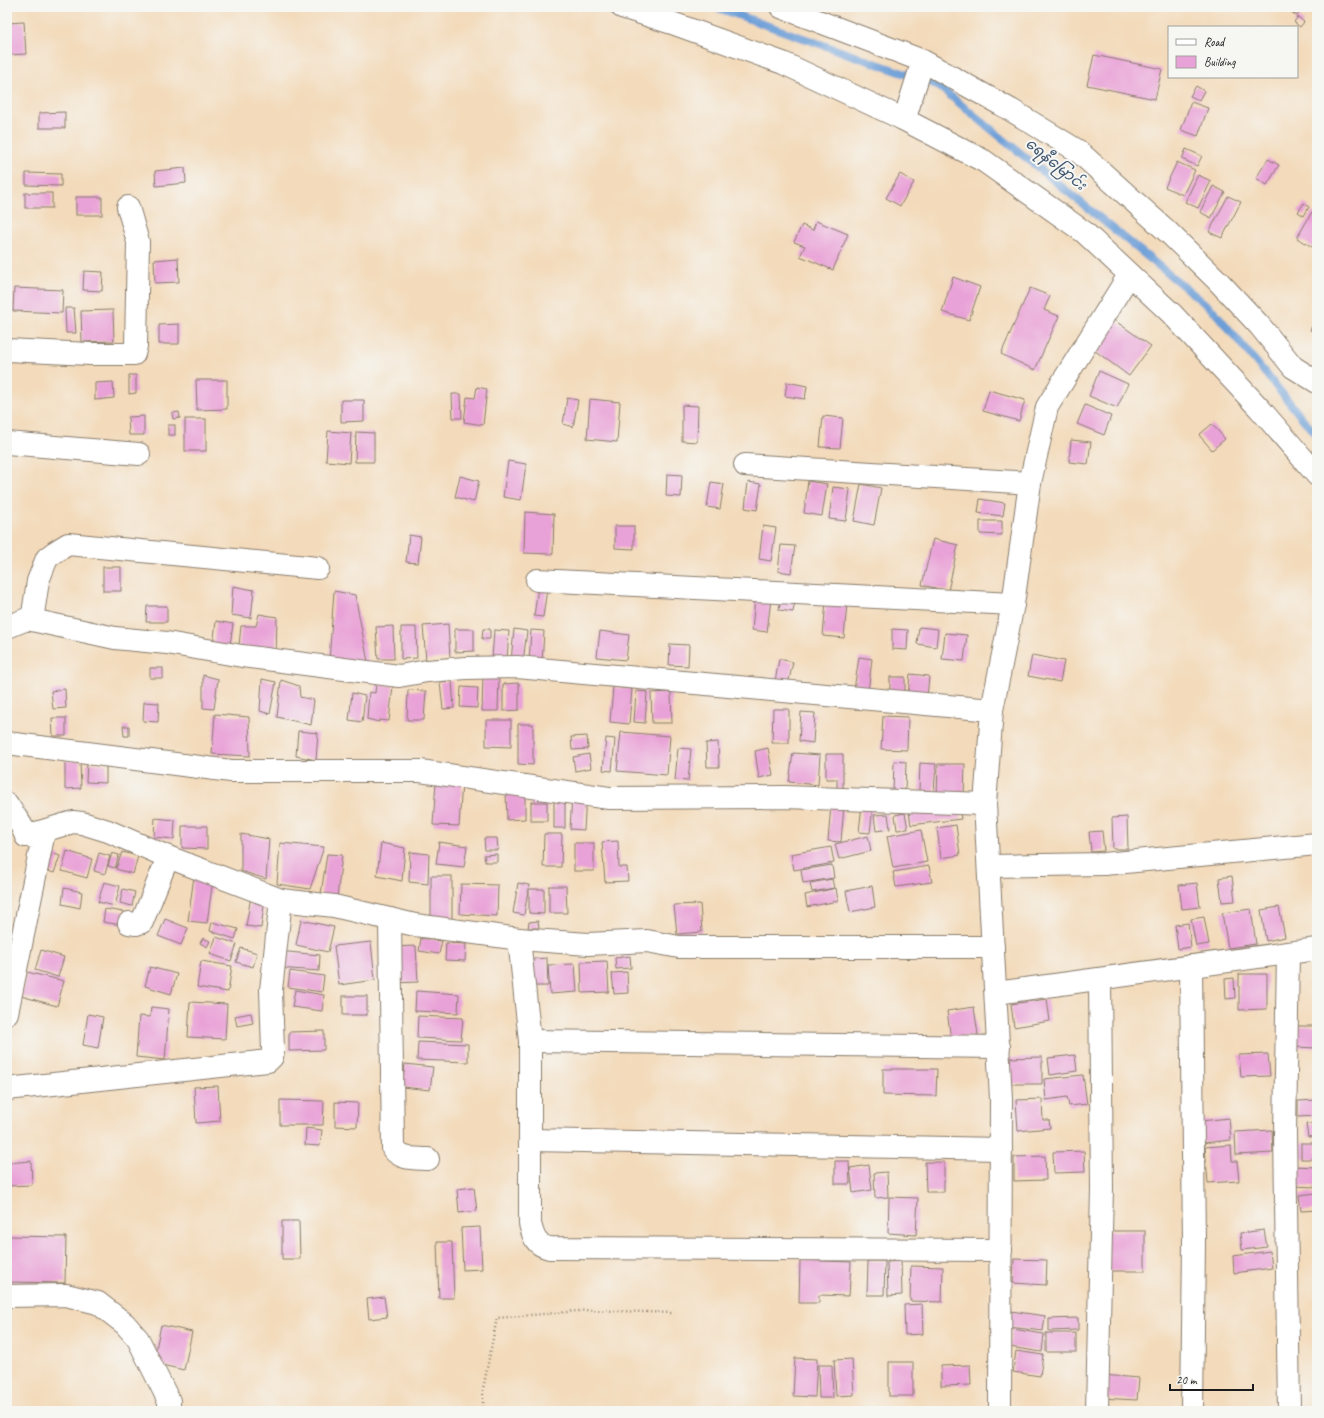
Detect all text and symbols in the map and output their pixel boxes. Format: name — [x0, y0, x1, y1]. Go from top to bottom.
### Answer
legend — [1168, 26, 1298, 78]
text: Road — [1204, 34, 1226, 50]
text: Building — [1204, 54, 1236, 70]
water label: ရေနီမြောင်း — [1020, 133, 1092, 197]
scale bar — [1170, 1366, 1253, 1392]
text: 20 m — [1176, 1372, 1198, 1388]

